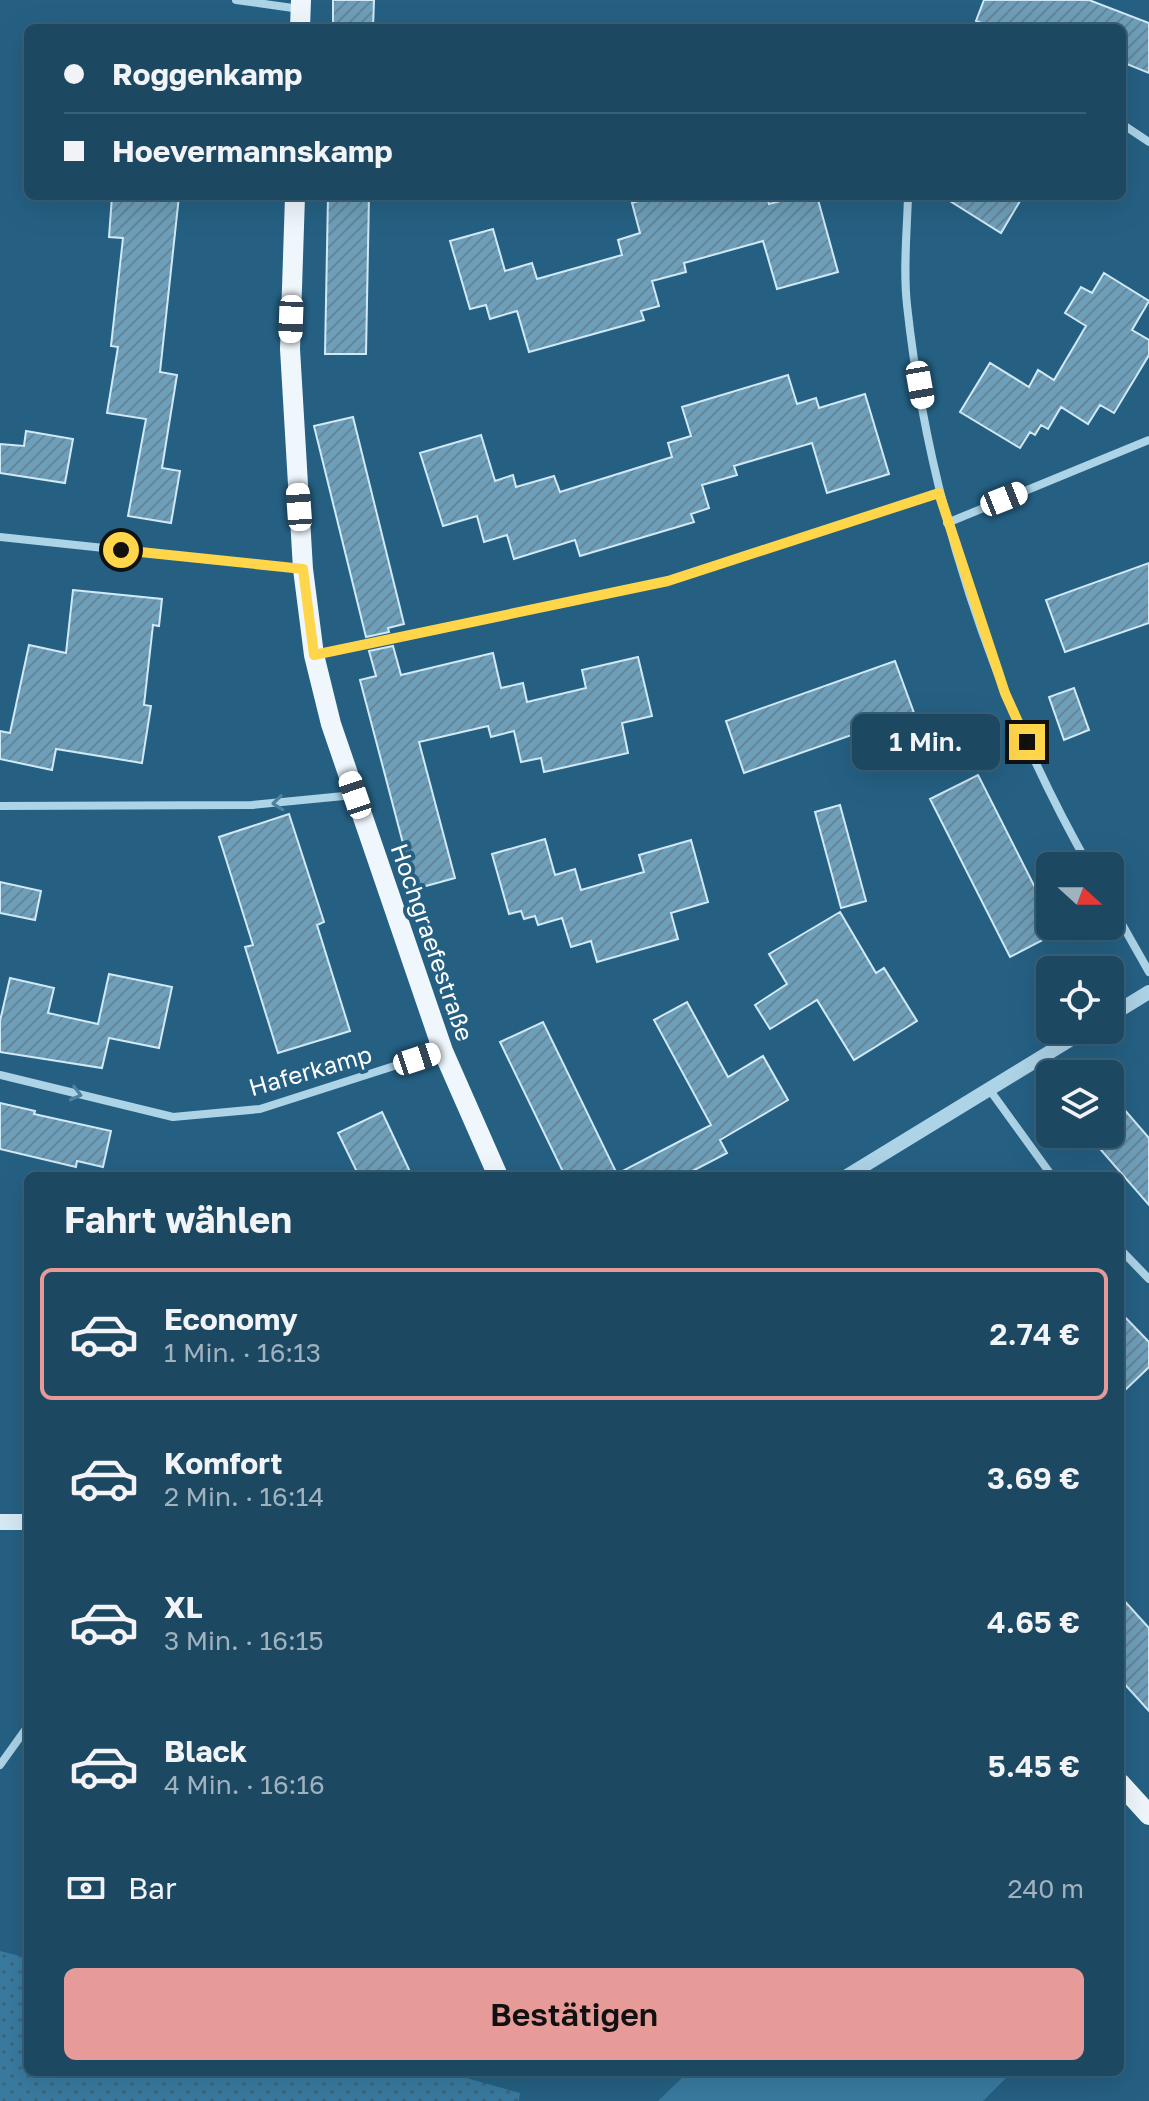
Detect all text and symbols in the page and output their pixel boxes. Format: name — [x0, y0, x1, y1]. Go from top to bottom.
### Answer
text: Roggenkamp — [112, 56, 302, 92]
text: Hoevermannskamp — [112, 133, 393, 169]
car — [278, 295, 304, 343]
car — [904, 359, 936, 411]
car — [977, 479, 1031, 519]
car — [285, 482, 313, 532]
route start — [103, 532, 139, 568]
callout: 1 Min. — [851, 714, 999, 770]
route end — [1009, 724, 1045, 760]
text: 1 Min. — [889, 726, 963, 757]
car — [336, 768, 374, 822]
one-way arrow — [271, 794, 284, 811]
street label: Hochgraefestraße — [386, 839, 480, 1045]
north arrow — [1036, 852, 1124, 940]
map controls — [1036, 852, 1124, 1148]
button: locate — [1036, 956, 1124, 1044]
street label: Haferkamp — [245, 1039, 375, 1101]
car — [390, 1040, 444, 1078]
button: layers — [1036, 1060, 1124, 1148]
one-way arrow — [68, 1084, 82, 1101]
text: Fahrt wählen — [64, 1198, 292, 1241]
icon: car — [68, 1298, 140, 1370]
text: Economy — [164, 1301, 298, 1337]
text: 2.74 € — [990, 1316, 1080, 1352]
text: 1 Min. · 16:13 — [164, 1337, 321, 1368]
icon: car — [68, 1442, 140, 1514]
text: Komfort — [164, 1445, 283, 1481]
text: 3.69 € — [987, 1460, 1080, 1496]
text: 2 Min. · 16:14 — [164, 1481, 324, 1512]
icon: car — [68, 1586, 140, 1658]
text: XL — [164, 1589, 203, 1625]
text: 4.65 € — [987, 1604, 1080, 1640]
text: 3 Min. · 16:15 — [164, 1625, 323, 1656]
icon: car — [68, 1730, 140, 1802]
text: Black — [164, 1733, 247, 1769]
text: 5.45 € — [988, 1748, 1080, 1784]
text: 4 Min. · 16:16 — [164, 1769, 325, 1800]
icon: cash — [64, 1866, 108, 1910]
text: Bar — [128, 1870, 177, 1906]
text: 240 m — [1007, 1873, 1084, 1904]
button: Bestätigen — [64, 1968, 1084, 2060]

